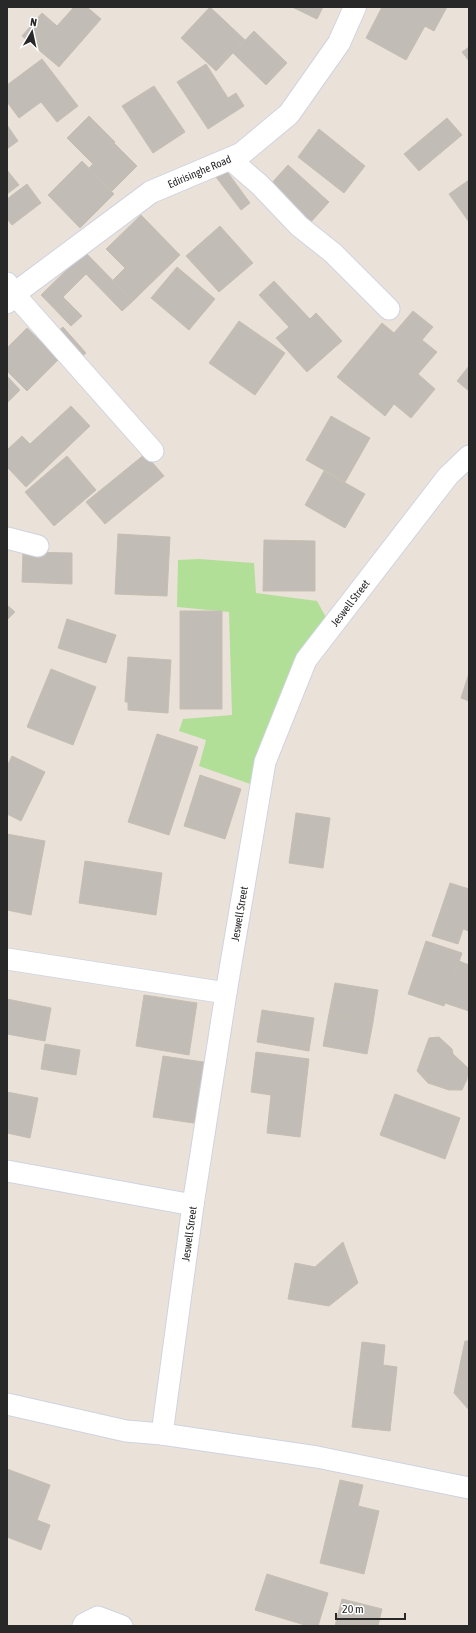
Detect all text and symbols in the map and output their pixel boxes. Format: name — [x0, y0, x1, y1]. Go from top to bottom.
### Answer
north arrow — [12, 12, 52, 52]
text: N — [29, 16, 38, 29]
street label: Edirisinghe Road — [166, 153, 233, 190]
street label: Jeswell Street — [328, 577, 372, 628]
street label: Jeswell Street — [229, 885, 250, 942]
street label: Jeswell Street — [179, 1206, 199, 1262]
scale bar — [336, 1595, 405, 1621]
text: 20 m — [342, 1602, 364, 1616]

